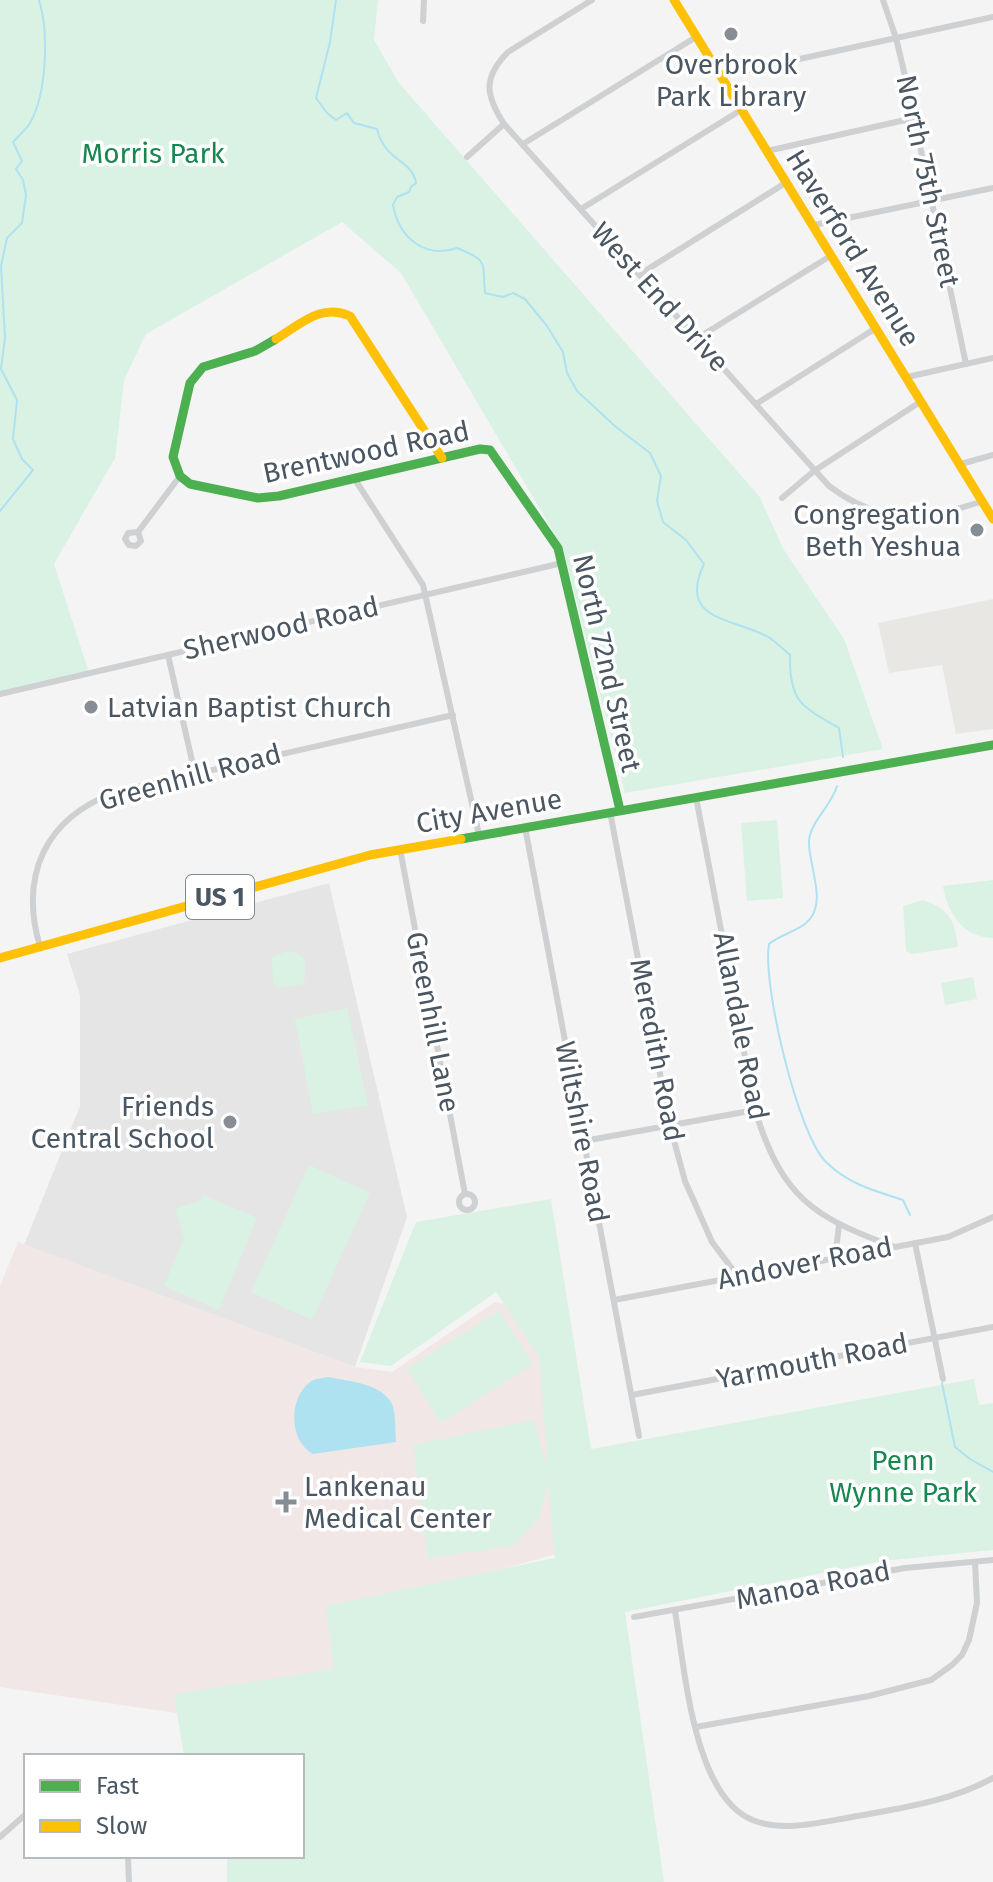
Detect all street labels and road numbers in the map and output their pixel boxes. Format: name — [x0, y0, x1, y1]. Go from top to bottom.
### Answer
street label: North 75th Street — [889, 72, 967, 291]
street label: Haverford Avenue — [779, 143, 927, 353]
street label: West End Drive — [584, 215, 736, 379]
street label: Brentwood Road — [260, 414, 472, 490]
street label: North 72nd Street — [566, 551, 648, 776]
street label: Sherwood Road — [180, 590, 382, 666]
street label: Greenhill Road — [95, 737, 285, 817]
street label: City Avenue — [413, 782, 565, 840]
road number: US 1 — [186, 875, 254, 919]
street label: Greenhill Lane — [399, 929, 467, 1115]
street label: Allandale Road — [707, 929, 775, 1123]
street label: Meredith Road — [623, 956, 691, 1144]
street label: Wiltshire Road — [548, 1039, 616, 1225]
street label: Andover Road — [715, 1230, 895, 1296]
street label: Yarmouth Road — [713, 1326, 911, 1396]
street label: Manoa Road — [733, 1554, 893, 1616]

